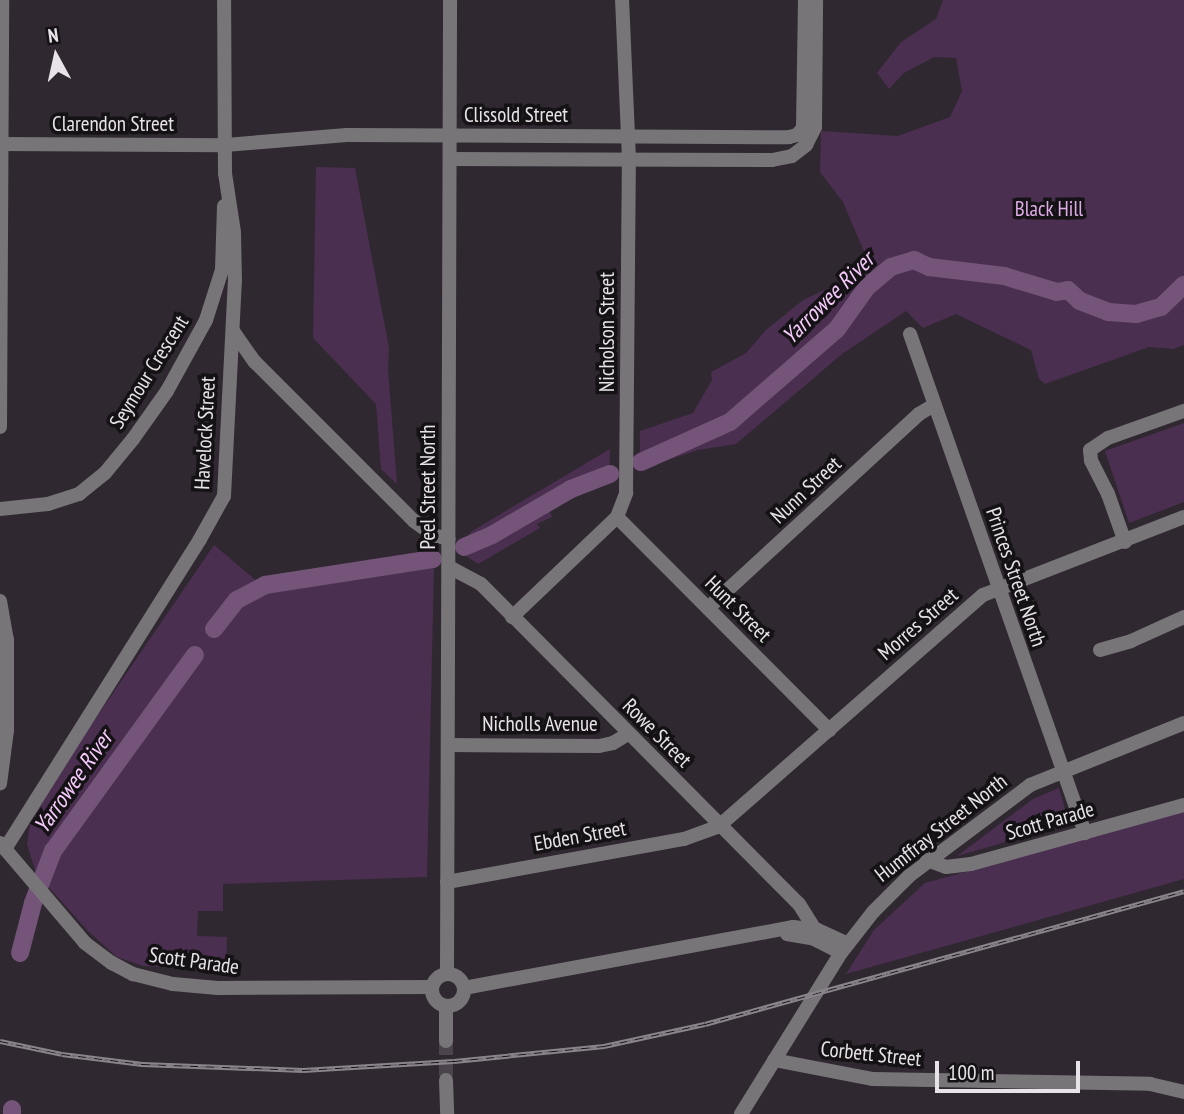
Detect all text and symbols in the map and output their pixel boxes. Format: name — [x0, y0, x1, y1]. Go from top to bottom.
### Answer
north arrow — [21, 21, 91, 91]
text: N — [46, 23, 60, 48]
street label: Clissold Street — [464, 102, 568, 128]
street label: Clarendon Street — [52, 111, 174, 137]
park label: Black Hill — [1015, 196, 1083, 222]
water label: Yarrowee River — [776, 246, 880, 350]
street label: Nicholson Street — [594, 272, 620, 392]
street label: Seymour Crescent — [104, 311, 194, 433]
street label: Havelock Street — [189, 375, 221, 491]
street label: Peel Street North — [415, 425, 441, 549]
street label: Nunn Street — [766, 451, 846, 529]
street label: Princes Street North — [980, 504, 1052, 650]
street label: Hunt Street — [700, 571, 776, 647]
street label: Morres Street — [873, 582, 963, 666]
street label: Rowe Street — [617, 693, 697, 773]
street label: Nicholls Avenue — [482, 711, 598, 737]
water label: Yarrowee River — [28, 726, 118, 838]
street label: Humffray Street North — [870, 769, 1012, 887]
street label: Scott Parade — [1003, 796, 1097, 846]
street label: Ebden Street — [532, 816, 628, 856]
street label: Scott Parade — [147, 942, 241, 980]
street label: Corbett Street — [819, 1036, 923, 1072]
scale bar — [939, 1048, 1084, 1092]
text: 100 m — [948, 1059, 994, 1086]

